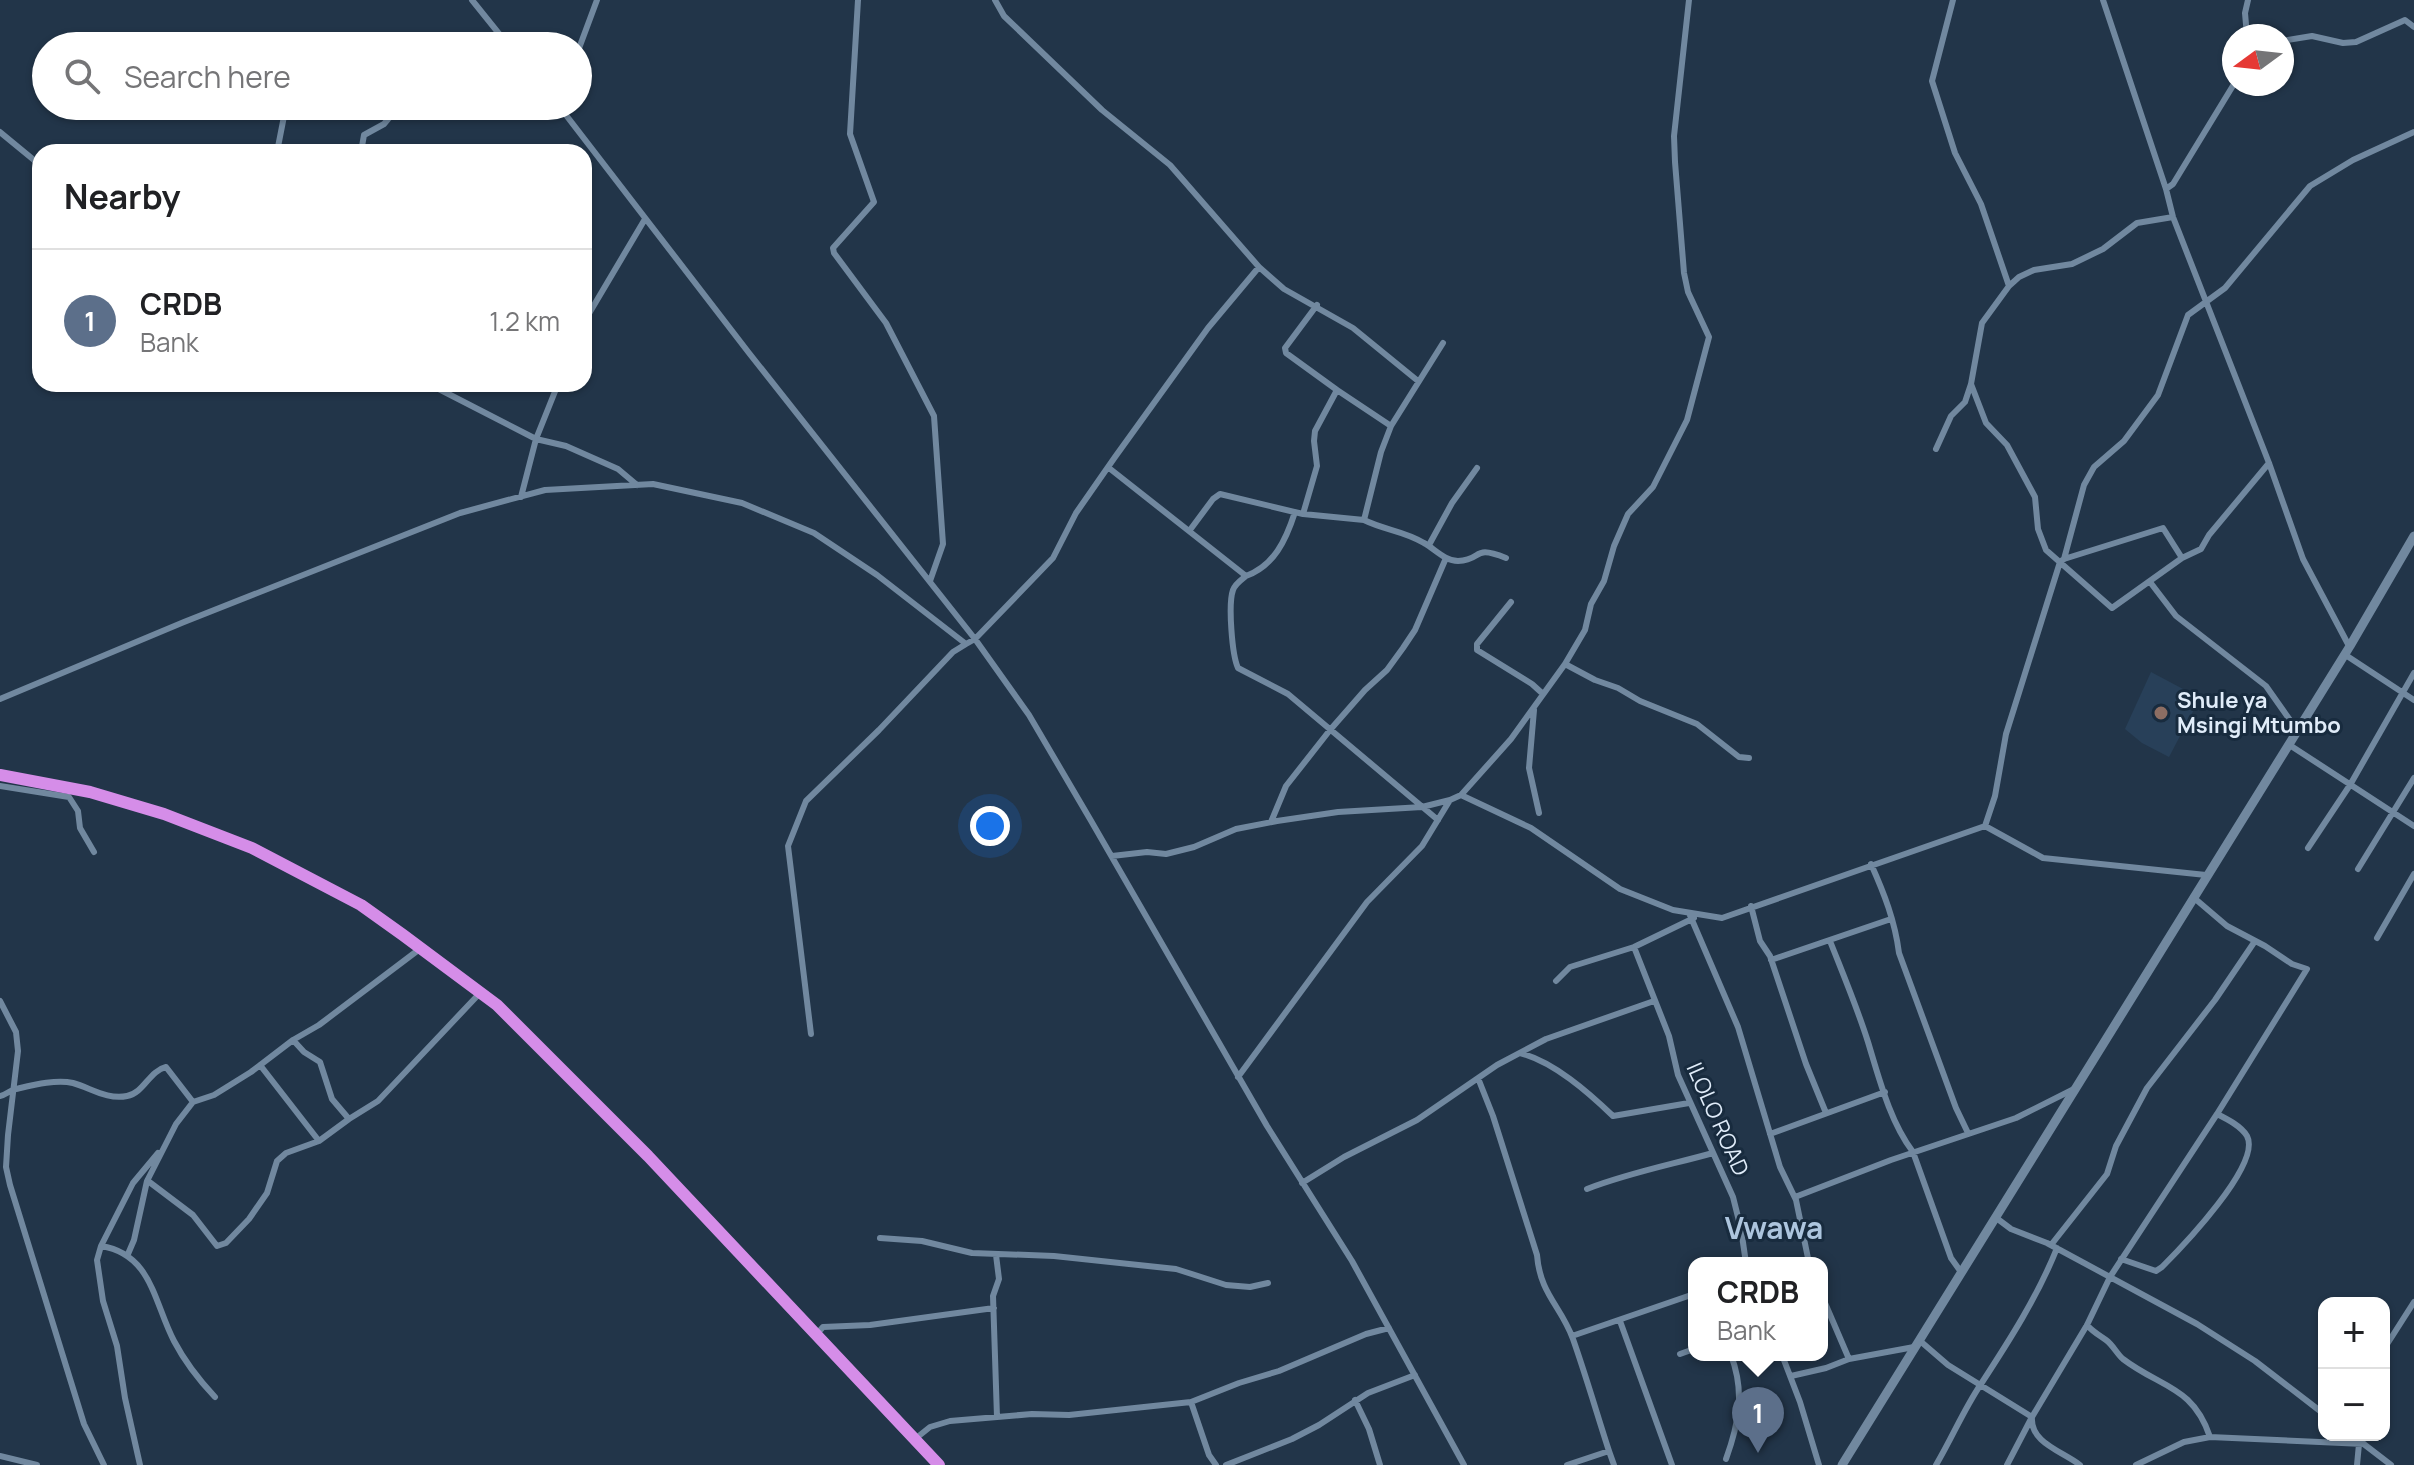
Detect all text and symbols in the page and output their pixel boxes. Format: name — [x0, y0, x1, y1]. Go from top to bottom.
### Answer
north arrow — [2222, 24, 2294, 96]
search box — [32, 32, 592, 120]
icon: search — [60, 54, 104, 98]
text: Search here — [124, 56, 291, 97]
text: Nearby — [64, 173, 180, 219]
text: CRDB — [140, 283, 222, 324]
text: 1 — [84, 303, 96, 339]
text: 1.2 km — [489, 303, 560, 339]
text: Bank — [140, 324, 199, 360]
place label: Shule ya Msingi Mtumbo — [2177, 685, 2341, 740]
marker: Shule ya Msingi Mtumbo — [2152, 704, 2170, 722]
your location — [970, 806, 1010, 846]
street label: ILOLO ROAD — [1680, 1058, 1756, 1180]
district label: Vwawa — [1725, 1207, 1823, 1248]
popup — [1688, 1257, 1828, 1361]
text: CRDB — [1717, 1271, 1799, 1312]
map controls — [2318, 1297, 2390, 1441]
button: + — [2318, 1297, 2390, 1369]
text: Bank — [1717, 1312, 1776, 1348]
button: − — [2318, 1369, 2390, 1441]
pin: 1 — [1732, 1387, 1784, 1453]

